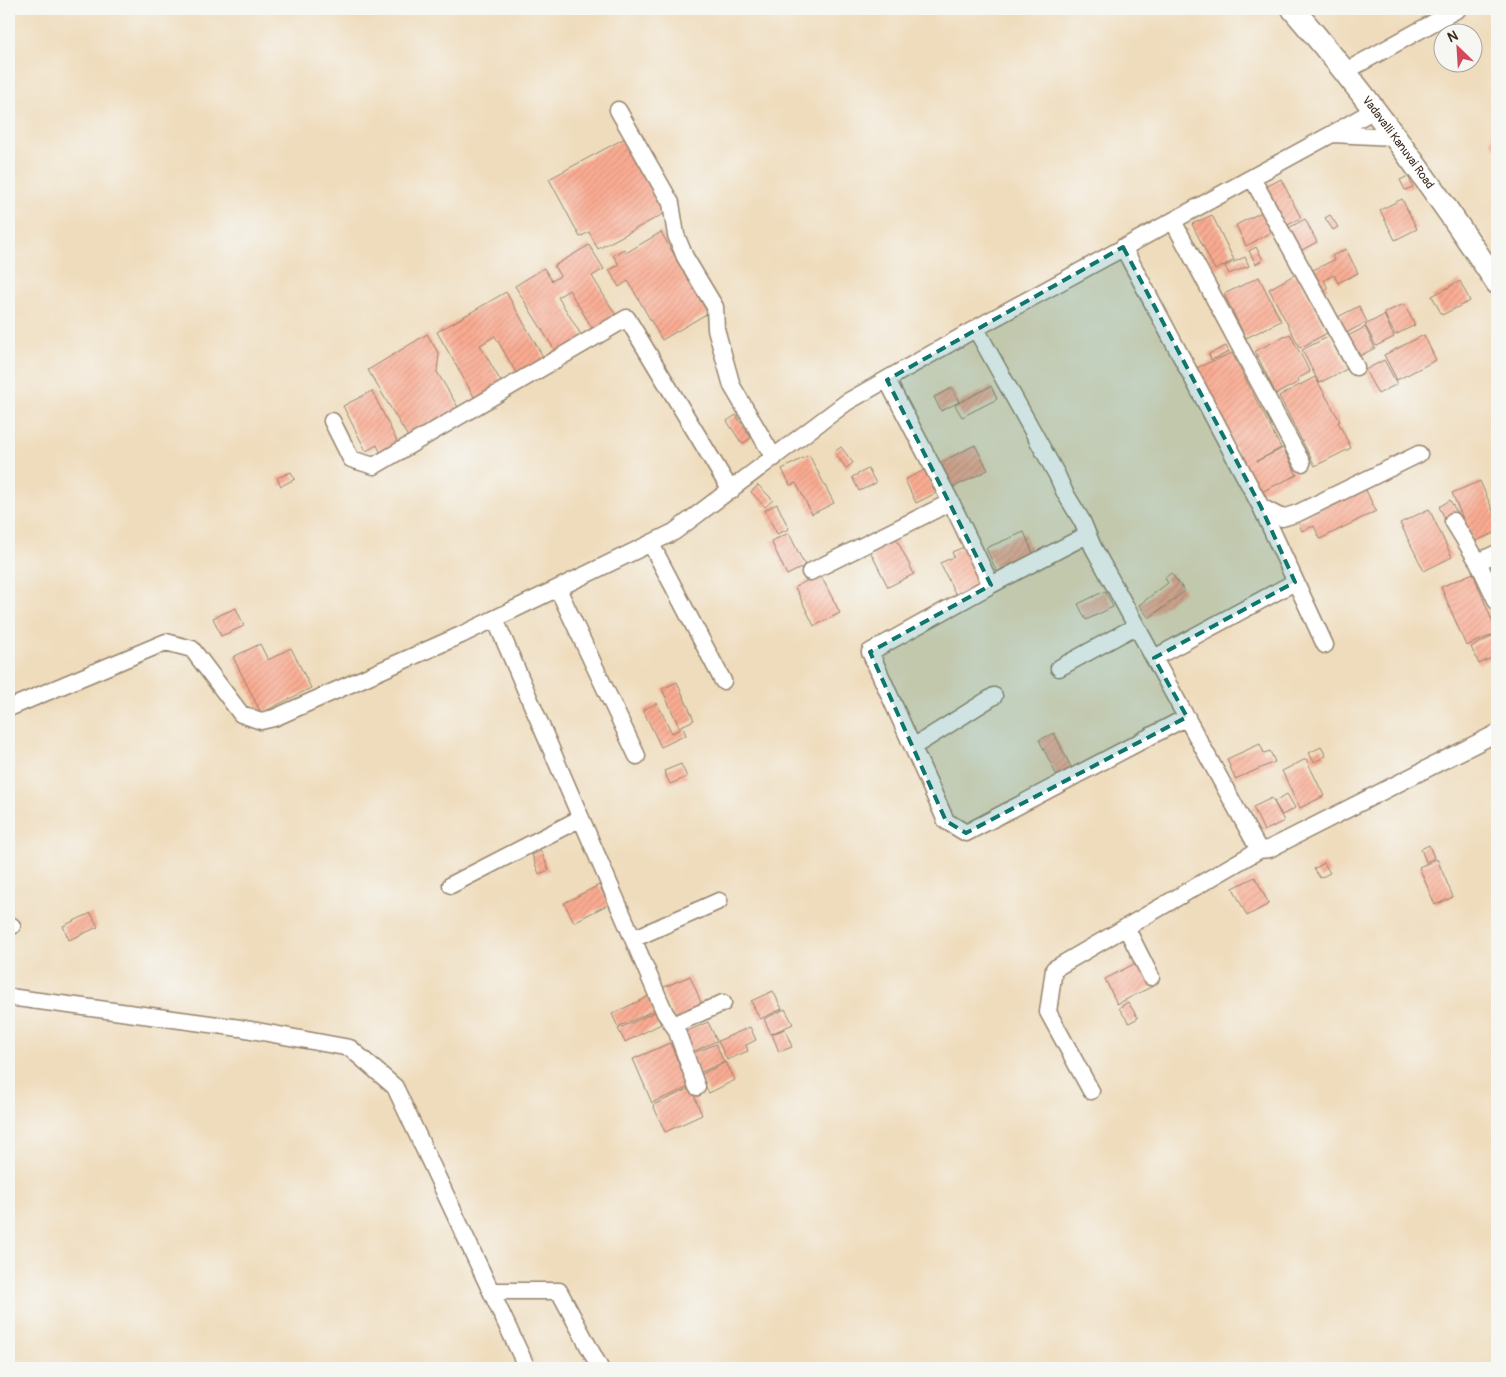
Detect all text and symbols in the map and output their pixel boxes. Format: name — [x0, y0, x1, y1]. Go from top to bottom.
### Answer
north arrow — [1434, 22, 1484, 72]
text: N — [1445, 27, 1461, 46]
street label: Vadavalli Kanuvai Road — [1359, 93, 1437, 192]

